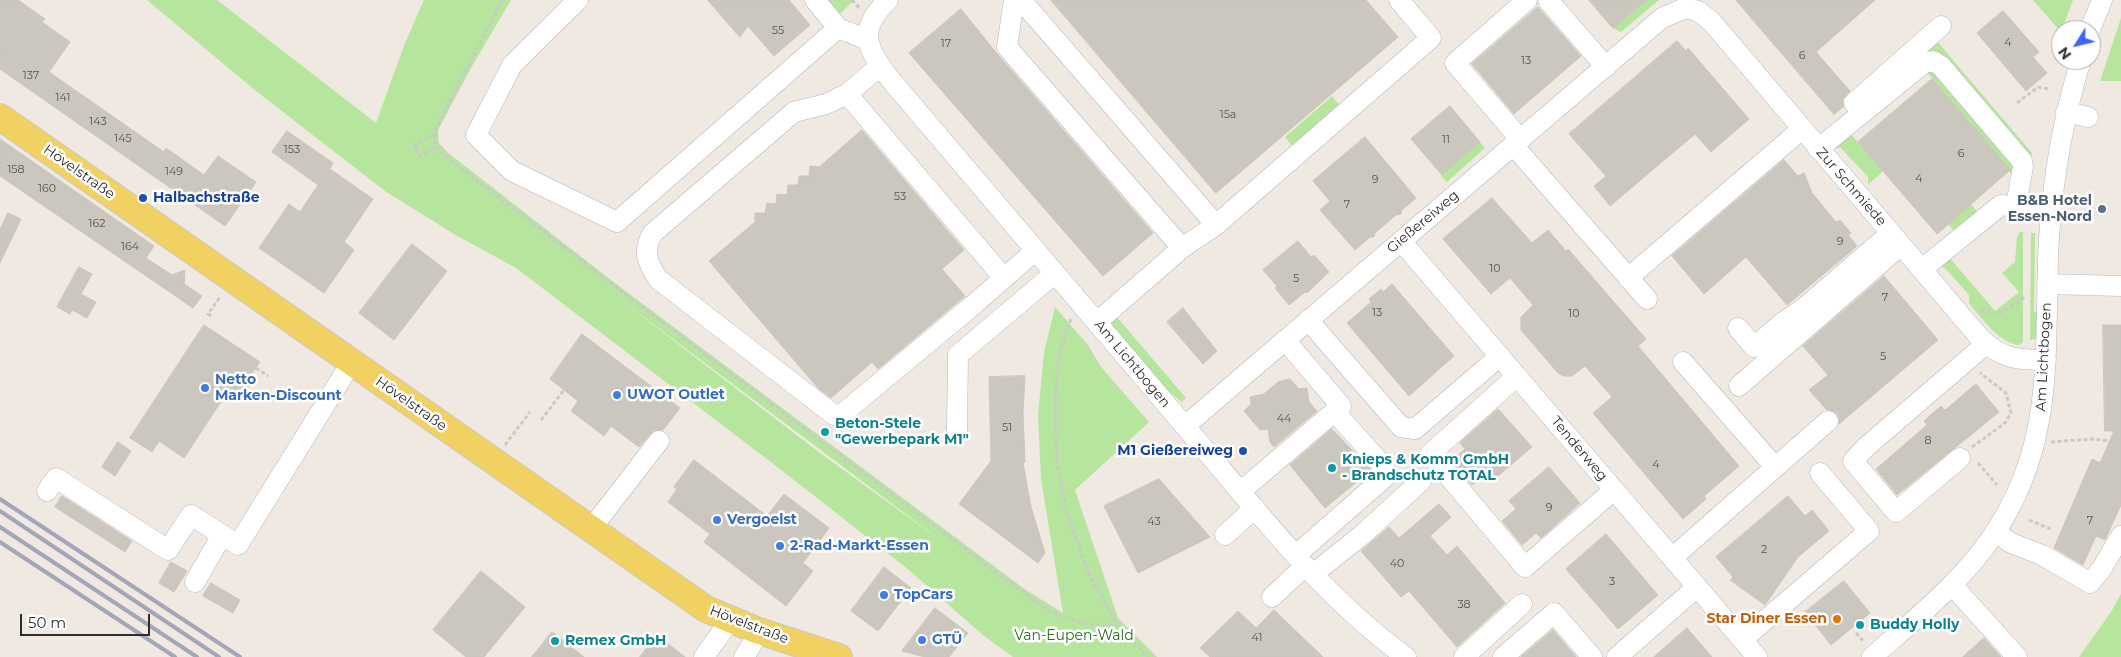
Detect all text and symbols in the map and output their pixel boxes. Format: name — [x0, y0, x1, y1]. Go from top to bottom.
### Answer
north arrow — [2051, 20, 2101, 70]
house number: 55 — [772, 24, 784, 38]
house number: 4 — [2004, 36, 2012, 50]
house number: 17 — [941, 37, 951, 51]
text: N — [2054, 43, 2075, 63]
house number: 6 — [1799, 49, 1805, 63]
house number: 13 — [1521, 54, 1531, 68]
house number: 137 — [23, 69, 39, 83]
house number: 141 — [56, 91, 70, 105]
house number: 15a — [1220, 108, 1236, 122]
house number: 143 — [89, 115, 107, 129]
house number: 145 — [114, 132, 132, 146]
house number: 11 — [1442, 133, 1450, 147]
street label: Hövelstraße — [40, 141, 118, 203]
house number: 153 — [284, 143, 300, 157]
street label: Zur Schmiede — [1812, 144, 1890, 230]
house number: 6 — [1958, 147, 1964, 161]
house number: 158 — [7, 163, 25, 177]
house number: 149 — [165, 165, 183, 179]
house number: 4 — [1915, 172, 1923, 186]
house number: 9 — [1372, 173, 1378, 187]
house number: 160 — [38, 182, 56, 196]
street label: Gießereiweg — [1384, 187, 1462, 257]
place label: Halbachstraße — [153, 190, 259, 206]
house number: 53 — [894, 190, 906, 204]
marker: Halbachstraße — [137, 192, 149, 204]
place label: B&B Hotel Essen-Nord — [2008, 193, 2092, 226]
house number: 7 — [1344, 198, 1350, 212]
marker: B&B Hotel Essen-Nord — [2096, 203, 2108, 215]
house number: 162 — [89, 217, 105, 231]
house number: 9 — [1837, 235, 1843, 249]
house number: 164 — [121, 240, 139, 254]
house number: 10 — [1489, 262, 1501, 276]
house number: 5 — [1293, 272, 1299, 286]
house number: 7 — [1882, 291, 1888, 305]
street label: Am Lichtbogen — [2033, 302, 2055, 412]
house number: 13 — [1372, 306, 1382, 320]
house number: 10 — [1568, 307, 1580, 321]
street label: Am Lichtbogen — [1090, 317, 1174, 411]
house number: 5 — [1880, 350, 1886, 364]
place label: Netto Marken-Discount — [215, 372, 342, 404]
street label: Hövelstraße — [372, 373, 450, 435]
marker: Netto Marken-Discount — [199, 382, 211, 394]
place label: UWOT Outlet — [627, 387, 725, 403]
marker: UWOT Outlet — [611, 389, 623, 401]
house number: 44 — [1277, 412, 1291, 426]
street label: Tenderweg — [1547, 413, 1611, 485]
place label: Beton-Stele "Gewerbepark M1" — [835, 416, 969, 448]
house number: 51 — [1002, 421, 1012, 435]
marker: Beton-Stele "Gewerbepark M1" — [819, 426, 831, 438]
house number: 8 — [1924, 434, 1932, 448]
place label: M1 Gießereiweg — [1117, 443, 1233, 459]
marker: M1 Gießereiweg — [1237, 445, 1249, 457]
place label: Knieps & Komm GmbH - Brandschutz TOTAL — [1342, 452, 1509, 484]
house number: 4 — [1652, 458, 1660, 472]
marker: Knieps & Komm GmbH - Brandschutz TOTAL — [1326, 462, 1338, 474]
house number: 9 — [1546, 501, 1552, 515]
place label: Vergoelst — [727, 512, 797, 528]
marker: Vergoelst — [711, 514, 723, 526]
house number: 7 — [2087, 514, 2093, 528]
house number: 43 — [1147, 515, 1161, 529]
place label: 2-Rad-Markt-Essen — [790, 538, 929, 554]
marker: 2-Rad-Markt-Essen — [774, 540, 786, 552]
house number: 2 — [1761, 543, 1767, 557]
house number: 40 — [1390, 557, 1404, 571]
house number: 3 — [1609, 575, 1615, 589]
place label: TopCars — [894, 587, 953, 603]
marker: TopCars — [878, 589, 890, 601]
house number: 38 — [1457, 598, 1471, 612]
street label: Hövelstraße — [707, 602, 791, 648]
scale bar — [22, 604, 152, 636]
place label: Star Diner Essen — [1707, 611, 1827, 627]
text: 50 m — [28, 613, 66, 632]
marker: Star Diner Essen — [1831, 613, 1843, 625]
place label: Buddy Holly — [1870, 617, 1959, 633]
marker: Buddy Holly — [1854, 619, 1866, 631]
park label: Van-Eupen-Wald — [1014, 628, 1134, 644]
house number: 41 — [1252, 631, 1262, 645]
place label: GTÜ — [932, 632, 962, 648]
place label: Remex GmbH — [565, 633, 666, 649]
marker: GTÜ — [916, 634, 928, 646]
marker: Remex GmbH — [549, 635, 561, 647]

